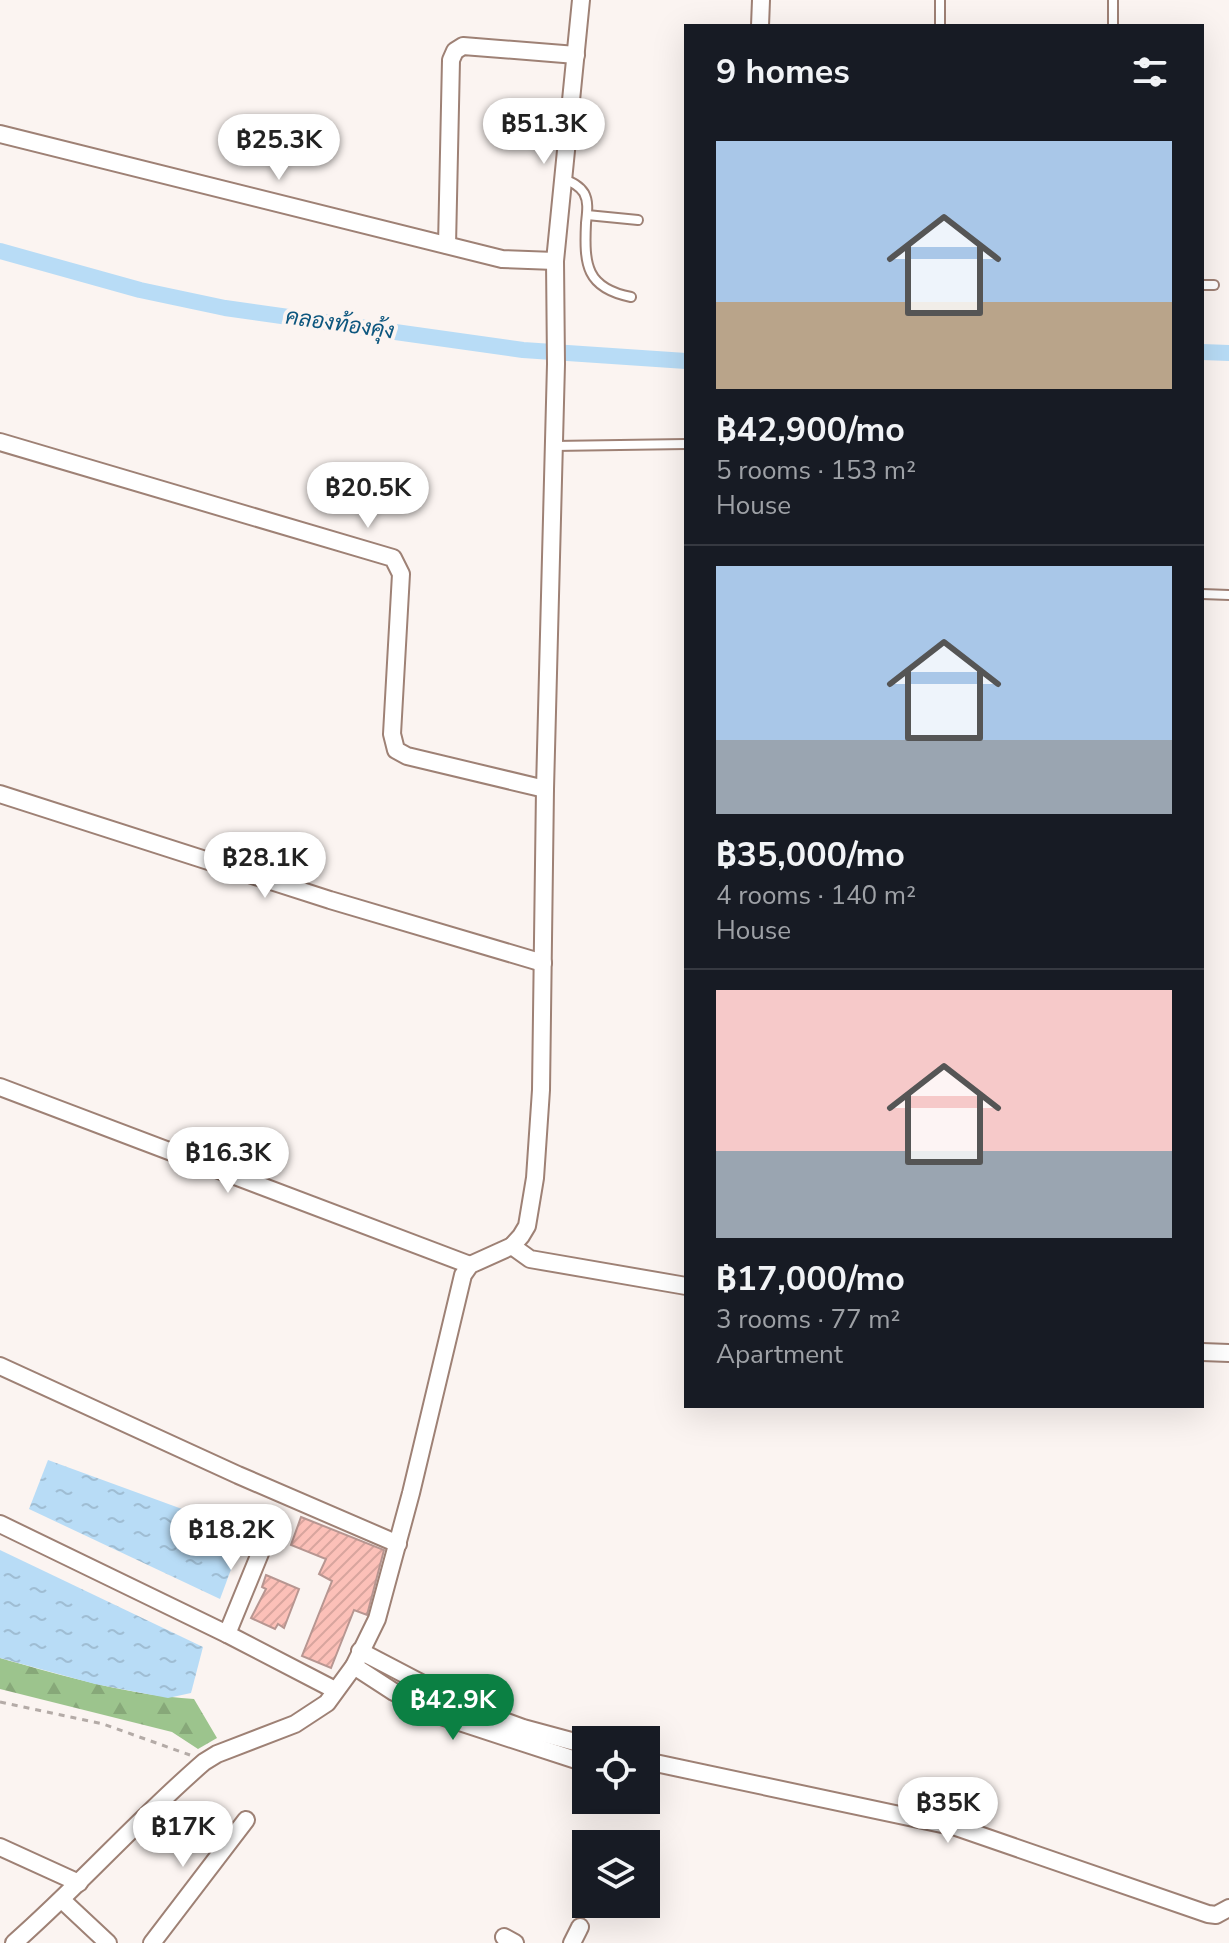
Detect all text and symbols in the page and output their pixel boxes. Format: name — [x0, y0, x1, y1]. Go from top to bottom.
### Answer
text: 9 homes — [716, 49, 850, 95]
icon: filters — [1128, 50, 1172, 94]
pin: ฿51.3K — [479, 98, 609, 166]
text: ฿51.3K — [501, 106, 587, 141]
pin: ฿25.3K — [214, 114, 344, 182]
text: ฿25.3K — [236, 122, 322, 157]
icon: home — [872, 193, 1016, 337]
water label: คลองท้องคุ้ง — [284, 302, 396, 346]
text: ฿42,900/mo — [716, 407, 905, 453]
text: 5 rooms · 153 m² — [716, 453, 916, 488]
pin: ฿20.5K — [303, 462, 433, 530]
text: ฿20.5K — [325, 470, 411, 505]
text: House — [716, 488, 791, 523]
icon: home — [872, 618, 1016, 762]
pin: ฿28.1K — [200, 832, 330, 900]
text: ฿35,000/mo — [716, 832, 905, 878]
text: ฿28.1K — [222, 840, 308, 875]
text: 4 rooms · 140 m² — [716, 878, 916, 913]
text: House — [716, 913, 791, 948]
icon: home — [872, 1042, 1016, 1186]
pin: ฿16.3K — [163, 1127, 293, 1195]
text: ฿16.3K — [185, 1135, 271, 1170]
text: ฿17,000/mo — [716, 1256, 905, 1302]
text: 3 rooms · 77 m² — [716, 1302, 900, 1337]
text: Apartment — [716, 1337, 843, 1372]
pin: ฿18.2K — [166, 1504, 296, 1572]
text: ฿18.2K — [188, 1512, 274, 1547]
pin: ฿42.9K — [388, 1674, 518, 1742]
text: ฿42.9K — [410, 1682, 496, 1717]
map controls — [572, 1726, 660, 1918]
button: locate — [572, 1726, 660, 1814]
pin: ฿35K — [901, 1777, 995, 1845]
text: ฿35K — [916, 1785, 980, 1820]
pin: ฿17K — [136, 1801, 230, 1869]
text: ฿17K — [151, 1809, 215, 1844]
button: layers — [572, 1830, 660, 1918]

